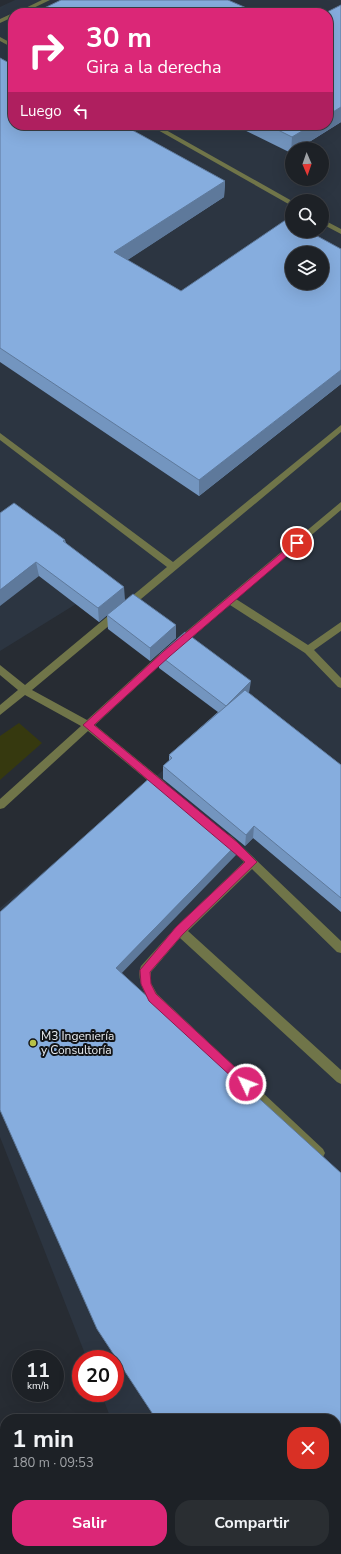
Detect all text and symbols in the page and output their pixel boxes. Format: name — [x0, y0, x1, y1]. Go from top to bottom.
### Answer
text: 30 m — [86, 19, 152, 57]
icon: right — [20, 24, 72, 76]
text: Gira a la derecha — [86, 55, 222, 79]
icon: left — [70, 100, 92, 122]
text: Luego — [20, 101, 62, 121]
north arrow — [285, 142, 329, 186]
map controls — [285, 142, 329, 290]
button: search — [285, 194, 329, 238]
button: layers — [285, 246, 329, 290]
pin — [280, 526, 314, 560]
icon: arrive — [286, 532, 308, 554]
place label: M3 Ingeniería y Consultoría — [41, 1028, 114, 1058]
marker: M3 Ingeniería y Consultoría — [28, 1038, 38, 1048]
position arrow — [225, 1063, 267, 1105]
speed limit sign: 20 — [72, 1350, 124, 1402]
text: 11 — [26, 1357, 50, 1384]
text: km/h — [27, 1379, 49, 1393]
text: 1 min — [12, 1423, 74, 1455]
button: close — [287, 1427, 329, 1469]
text: 180 m · 09:53 — [12, 1454, 94, 1472]
button: Salir — [12, 1500, 167, 1546]
button: Compartir — [175, 1500, 329, 1546]

